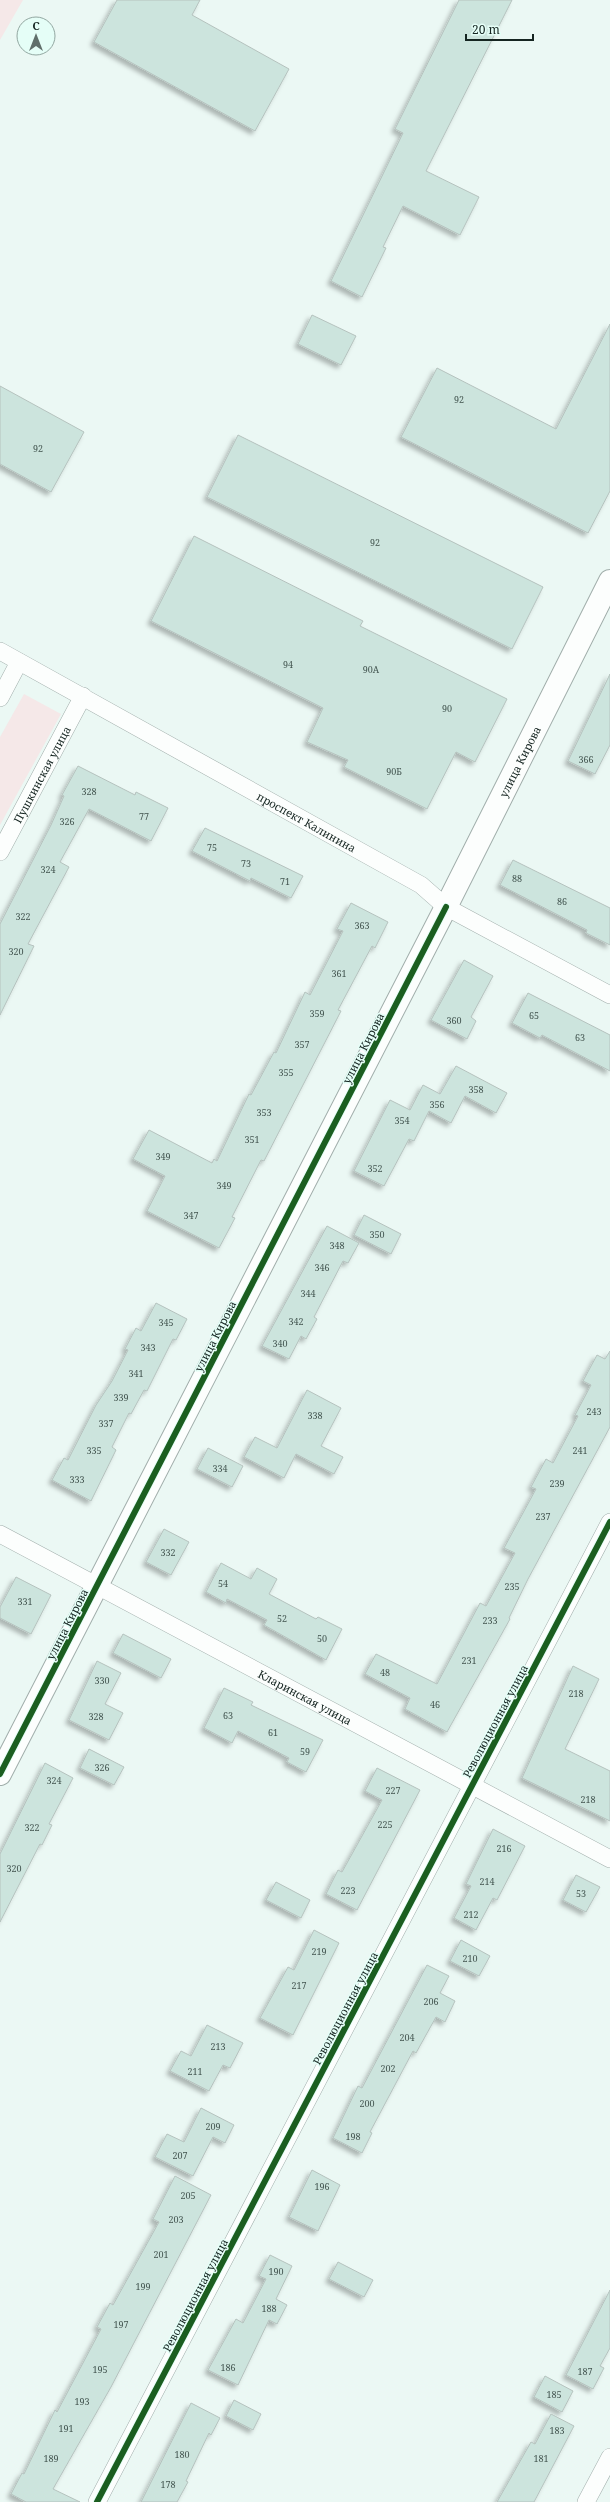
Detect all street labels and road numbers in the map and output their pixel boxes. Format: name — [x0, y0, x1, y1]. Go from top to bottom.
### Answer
street label: Пушкинская улица — [9, 723, 73, 826]
street label: улица Кирова — [495, 723, 543, 800]
street label: проспект Калинина — [255, 788, 359, 855]
street label: улица Кирова — [339, 1010, 387, 1086]
street label: улица Кирова — [191, 1298, 239, 1374]
street label: улица Кирова — [43, 1586, 91, 1662]
street label: Революционная улица — [459, 1662, 531, 1780]
street label: Кларинская улица — [256, 1666, 355, 1728]
street label: Революционная улица — [309, 1949, 381, 2067]
street label: Революционная улица — [159, 2236, 231, 2354]

